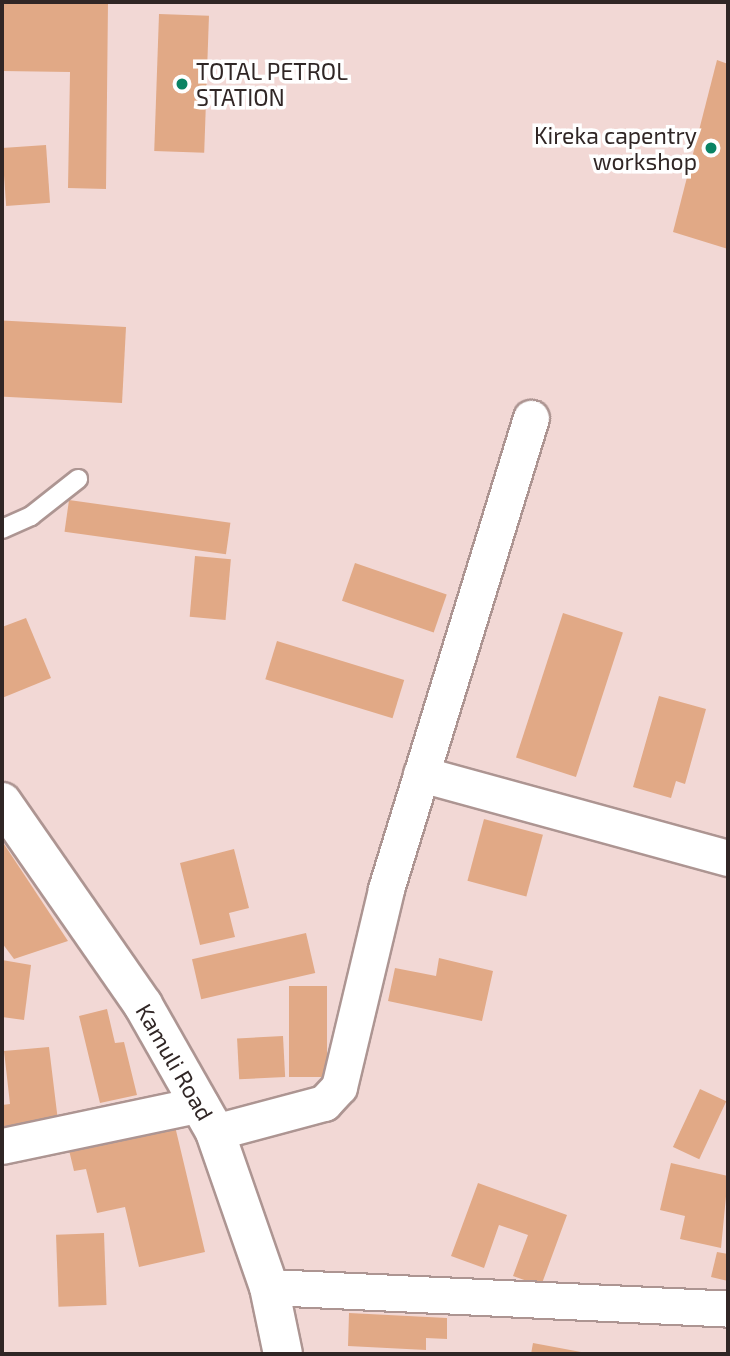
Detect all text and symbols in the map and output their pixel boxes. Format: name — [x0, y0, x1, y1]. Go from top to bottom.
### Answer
place label: TOTAL PETROL STATION — [196, 57, 349, 111]
marker: TOTAL PETROL STATION — [174, 76, 190, 92]
place label: Kireka capentry workshop — [534, 121, 697, 175]
marker: Kireka capentry workshop — [703, 140, 719, 156]
street label: Kamuli Road — [131, 999, 219, 1125]

